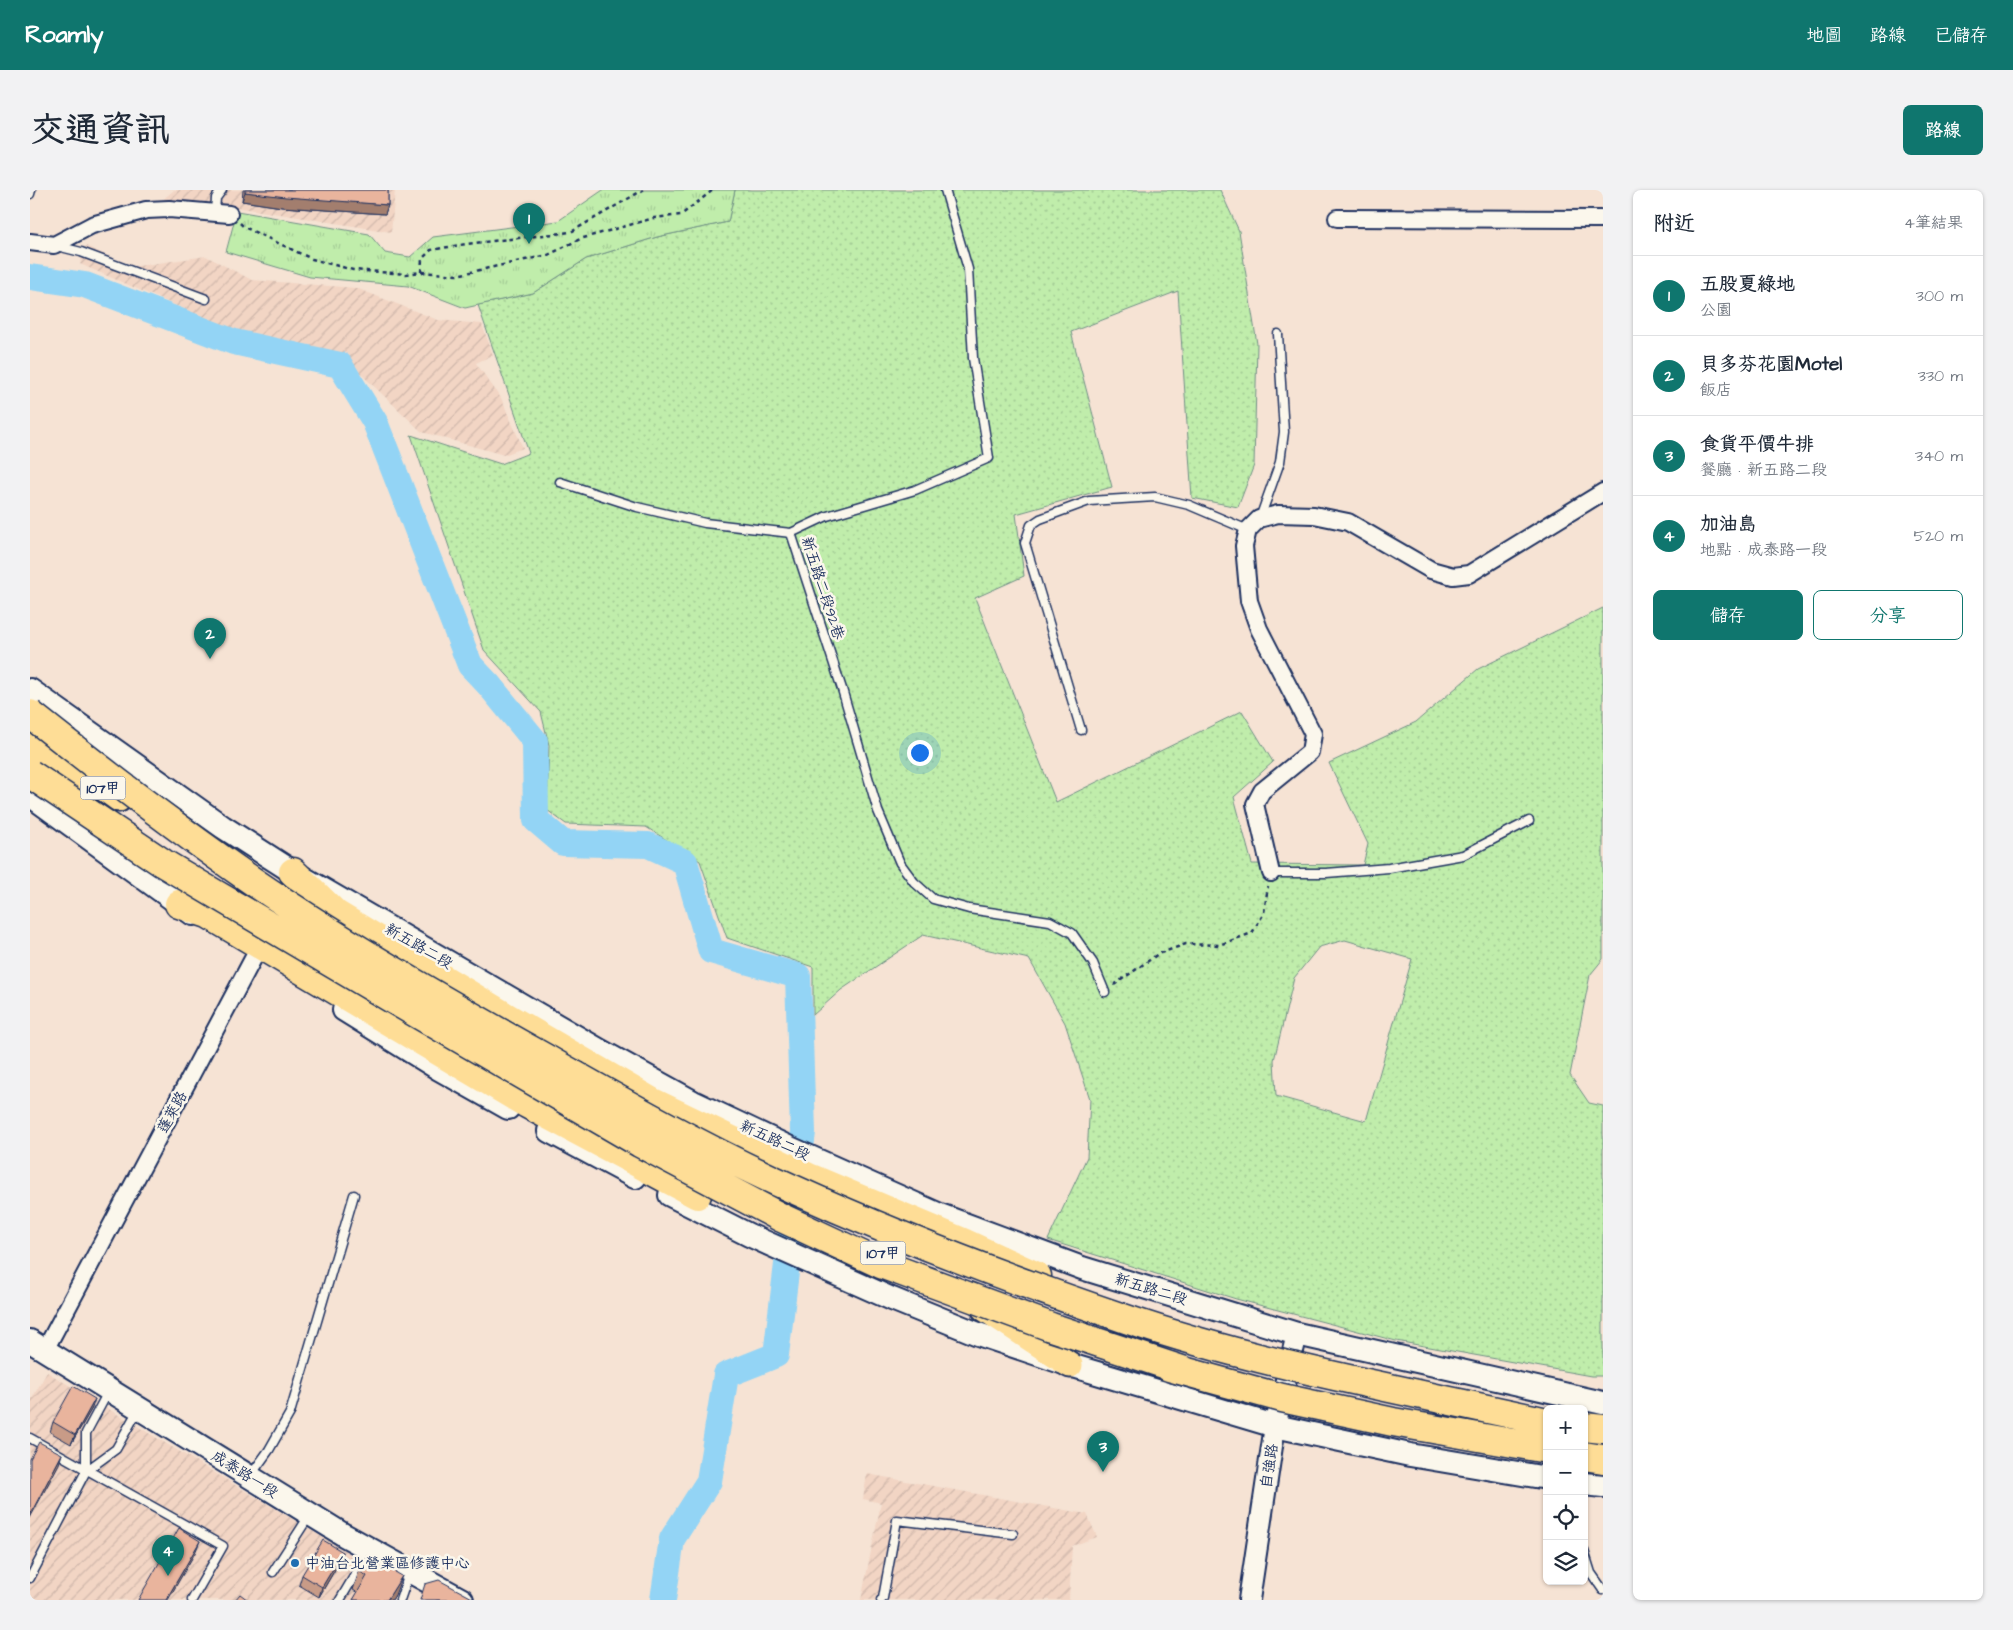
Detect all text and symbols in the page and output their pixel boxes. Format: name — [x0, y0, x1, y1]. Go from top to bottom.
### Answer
text: Roamly — [25, 18, 103, 52]
text: 地圖 — [1806, 23, 1842, 48]
text: 路線 — [1870, 23, 1906, 48]
text: 已儲存 — [1934, 23, 1988, 48]
button: 路線 — [1903, 105, 1983, 155]
text: 交通資訊 — [30, 106, 170, 155]
pin: 1 — [513, 203, 545, 244]
text: 附近 — [1653, 209, 1695, 238]
text: 4筆結果 — [1904, 212, 1963, 234]
text: 五股夏綠地 — [1700, 271, 1795, 298]
text: 1 — [1668, 285, 1670, 307]
text: 300 m — [1916, 285, 1963, 307]
text: 公園 — [1700, 299, 1732, 321]
text: 貝多芬花園Motel — [1700, 351, 1842, 378]
text: 2 — [1664, 365, 1674, 387]
text: 330 m — [1918, 365, 1963, 387]
text: 飯店 — [1700, 379, 1732, 401]
text: 食貨平價牛排 — [1700, 431, 1814, 458]
text: 3 — [1665, 445, 1673, 467]
text: 340 m — [1915, 445, 1963, 467]
text: 餐廳 · 新五路二段 — [1700, 459, 1827, 481]
text: 加油島 — [1700, 511, 1757, 538]
text: 4 — [1664, 525, 1674, 547]
text: 520 m — [1914, 525, 1963, 547]
street label: 新五路二段92巷 — [796, 534, 849, 642]
text: 地點 · 成泰路一段 — [1700, 539, 1827, 561]
button: 儲存 — [1653, 590, 1803, 640]
button: 分享 — [1813, 590, 1963, 640]
pin: 2 — [194, 618, 226, 659]
your location — [907, 740, 933, 766]
road number: 107甲 — [80, 776, 126, 800]
street label: 新五路二段 — [381, 919, 456, 974]
street label: 蓬萊路 — [153, 1087, 192, 1137]
street label: 新五路二段 — [736, 1115, 813, 1166]
road number: 107甲 — [860, 1242, 906, 1264]
street label: 新五路二段 — [1112, 1268, 1190, 1310]
map controls — [1543, 1405, 1588, 1585]
button: + — [1543, 1405, 1588, 1450]
pin: 3 — [1087, 1431, 1119, 1472]
street label: 自強路 — [1256, 1442, 1283, 1490]
street label: 成泰路一段 — [207, 1446, 282, 1503]
button: − — [1543, 1450, 1588, 1495]
button: locate — [1543, 1495, 1588, 1540]
pin: 4 — [152, 1535, 184, 1576]
button: layers — [1543, 1540, 1588, 1585]
place label: 中油台北營業區修護中心 — [305, 1553, 470, 1574]
marker: 中油台北營業區修護中心 — [289, 1557, 301, 1569]

